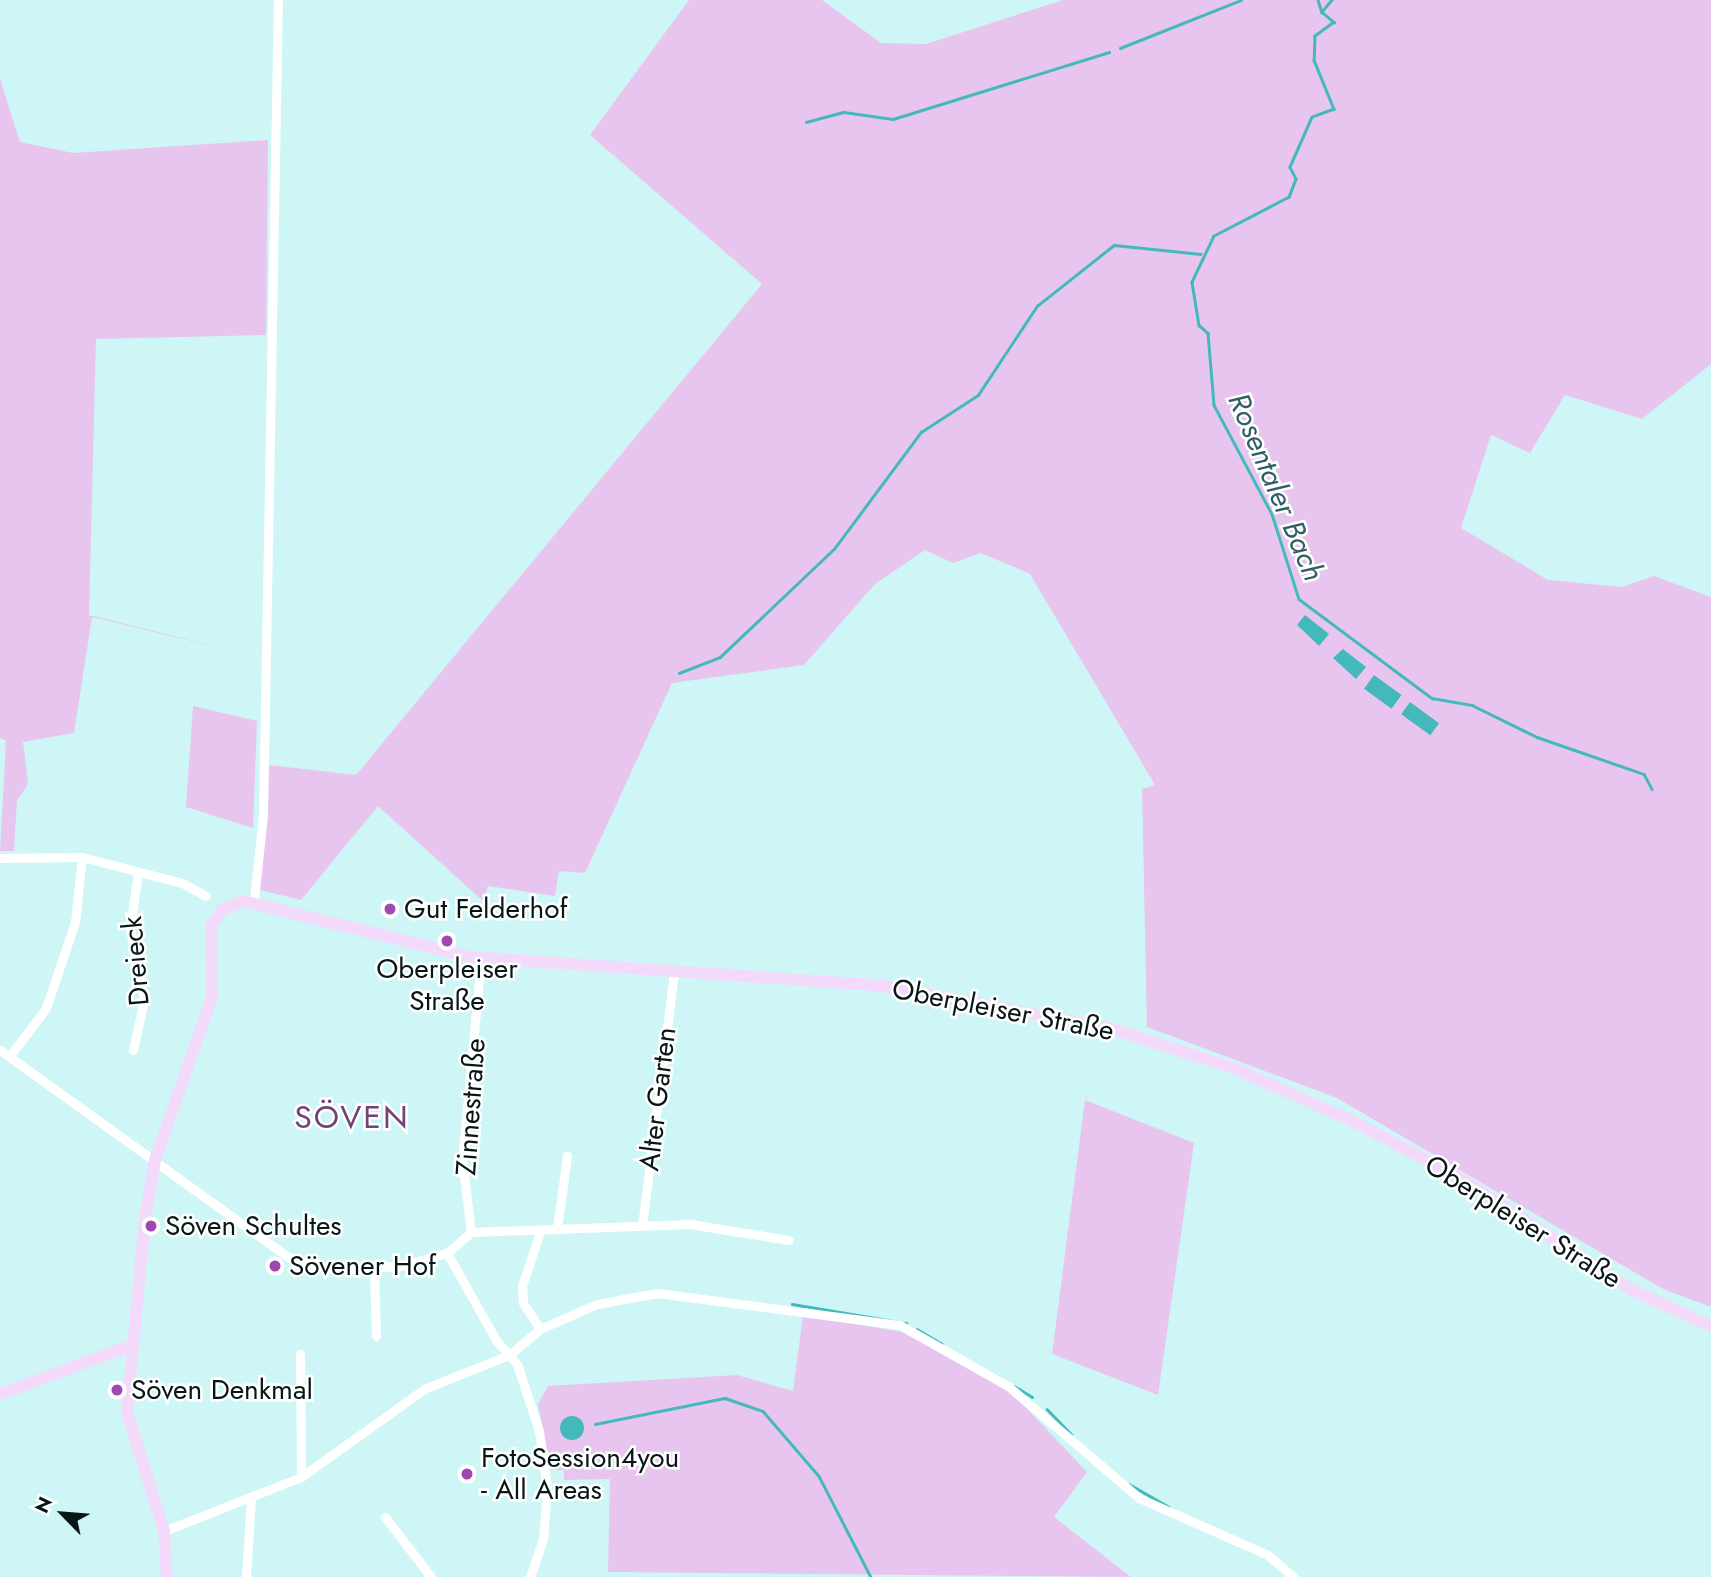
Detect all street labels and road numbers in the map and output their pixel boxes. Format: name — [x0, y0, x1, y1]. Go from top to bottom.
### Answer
street label: Dreieck — [115, 915, 157, 1007]
street label: Oberpleiser Straße — [889, 972, 1117, 1048]
street label: Alter Garten — [633, 1025, 683, 1173]
street label: Zinnestraße — [449, 1037, 493, 1177]
street label: Oberpleiser Straße — [1419, 1148, 1627, 1296]

